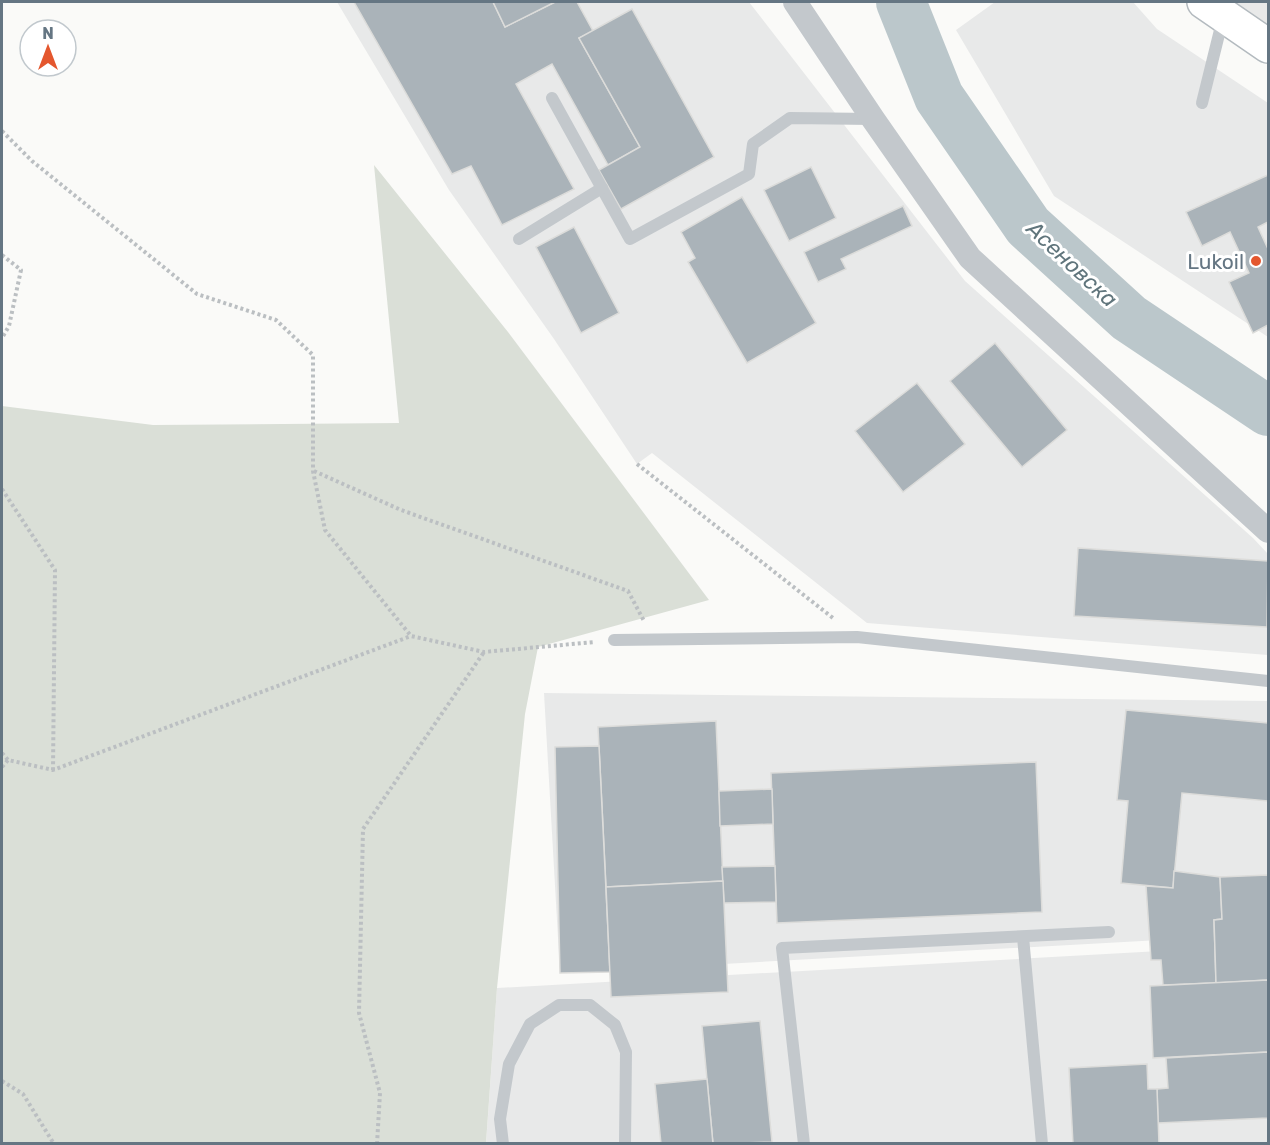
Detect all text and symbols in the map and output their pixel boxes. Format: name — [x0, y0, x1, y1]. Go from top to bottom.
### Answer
north arrow — [18, 18, 78, 78]
text: N — [42, 24, 54, 43]
water label: Асеновска — [1020, 215, 1123, 313]
place label: Lukoil — [1187, 249, 1244, 274]
marker: Lukoil — [1249, 254, 1263, 268]

